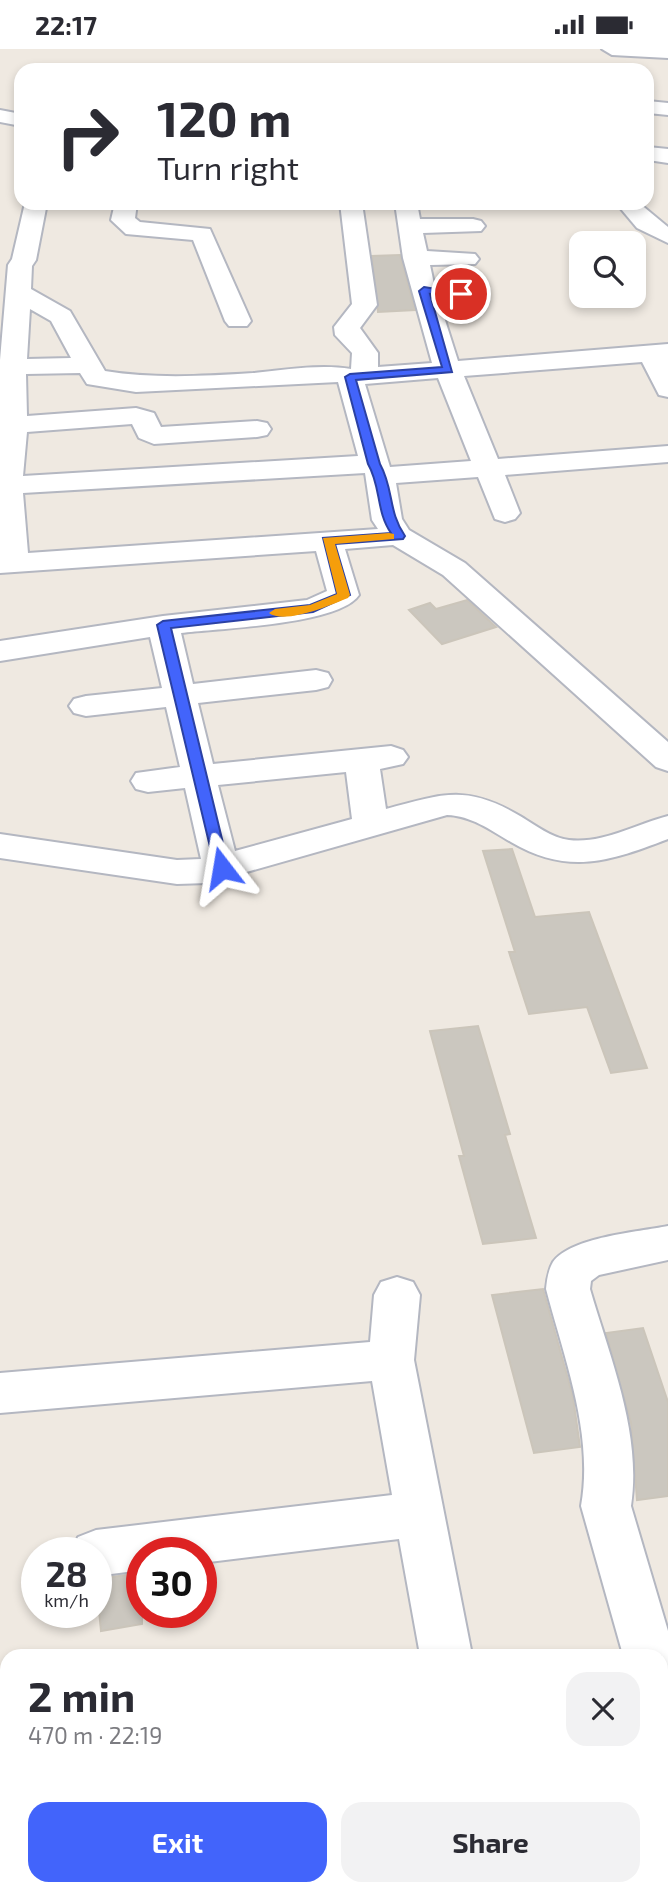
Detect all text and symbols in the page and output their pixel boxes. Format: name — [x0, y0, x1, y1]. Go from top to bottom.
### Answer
text: 22:17 — [35, 9, 97, 40]
text: 120 m — [157, 88, 291, 147]
icon: right — [42, 91, 133, 182]
text: Turn right — [157, 148, 299, 186]
map controls — [569, 231, 646, 308]
button: search — [569, 231, 646, 308]
pin — [431, 264, 491, 324]
icon: arrive — [442, 275, 480, 313]
position arrow — [185, 831, 259, 905]
speed limit sign: 30 — [126, 1537, 217, 1628]
text: 28 — [45, 1552, 88, 1594]
text: km/h — [44, 1589, 89, 1611]
text: 2 min — [28, 1670, 135, 1720]
button: close — [566, 1672, 640, 1746]
text: 470 m · 22:19 — [28, 1721, 162, 1749]
button: Exit — [28, 1802, 327, 1882]
button: Share — [341, 1802, 640, 1882]

